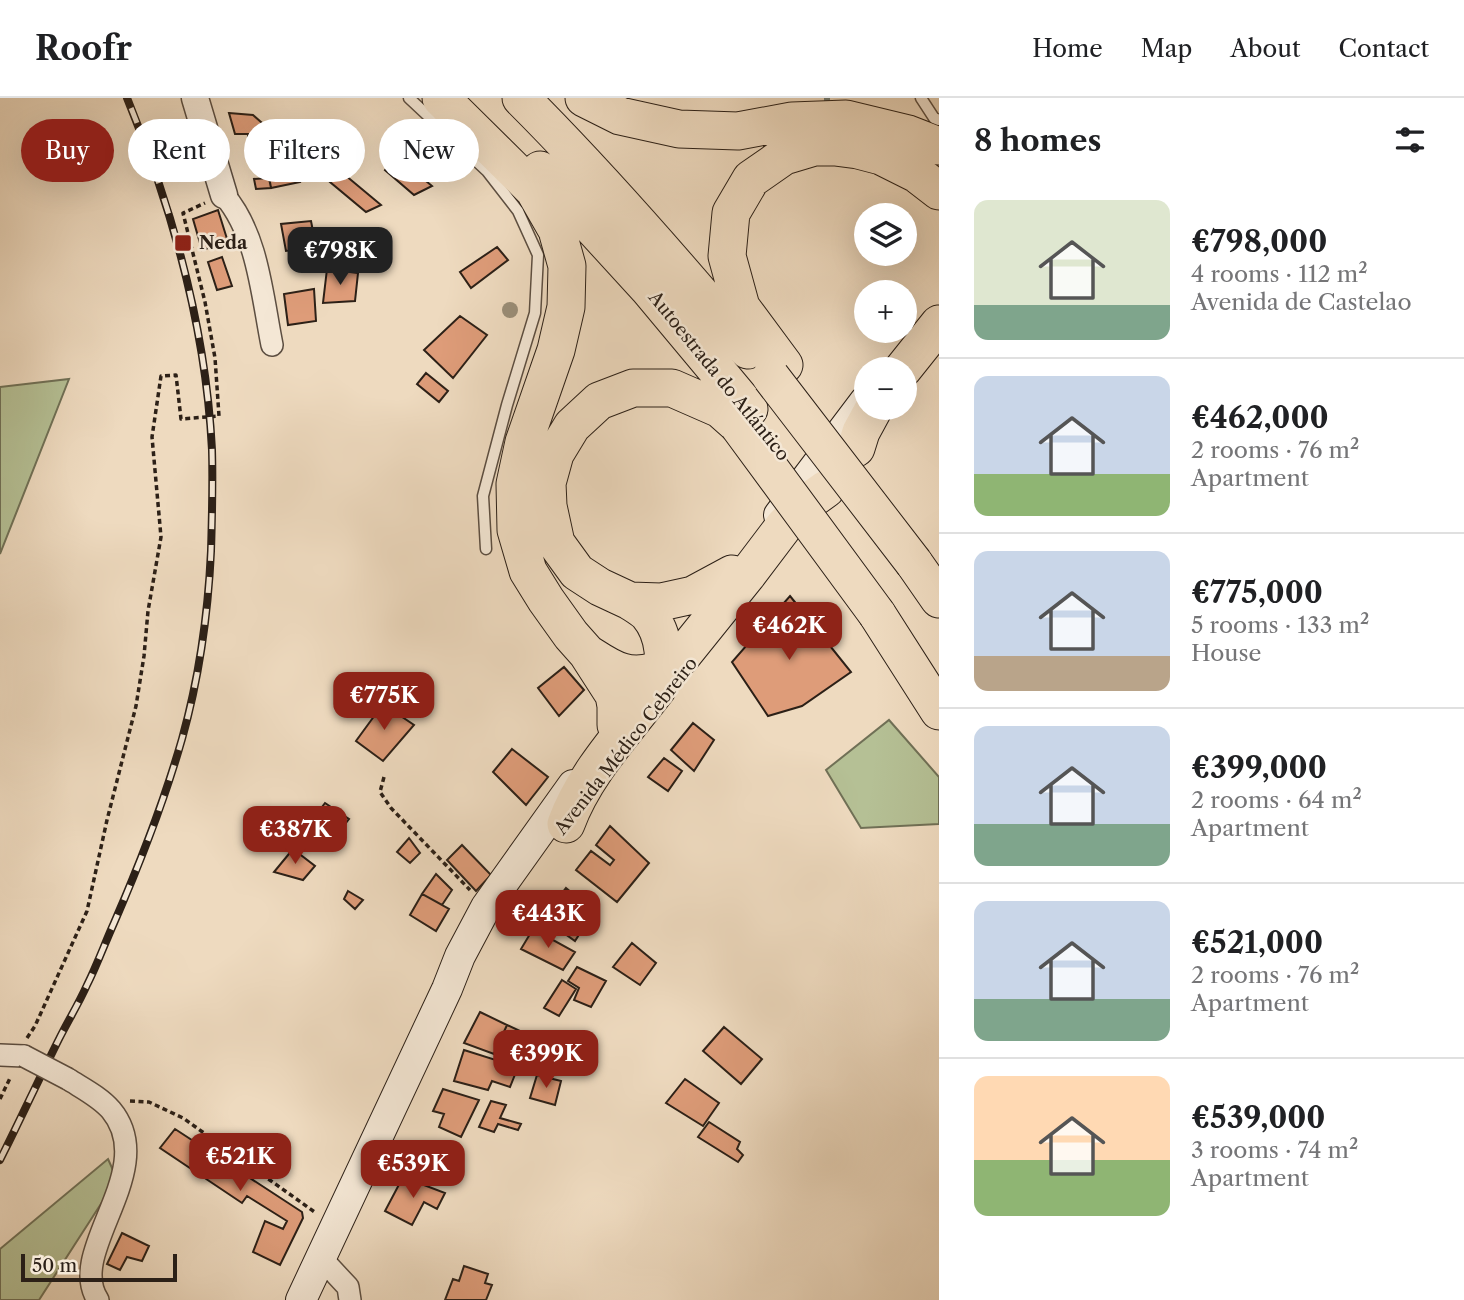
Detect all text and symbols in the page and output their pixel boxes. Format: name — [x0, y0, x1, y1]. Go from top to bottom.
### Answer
text: Roofr — [35, 28, 132, 69]
text: Home — [1032, 34, 1103, 63]
text: Map — [1141, 34, 1192, 63]
text: About — [1230, 34, 1301, 63]
text: Contact — [1339, 34, 1429, 63]
chip: Buy — [21, 119, 114, 182]
chip: Rent — [128, 119, 230, 182]
chip: Filters — [244, 119, 365, 182]
chip: New — [379, 119, 479, 182]
icon: filters — [1391, 121, 1429, 159]
text: 8 homes — [974, 122, 1101, 159]
map controls — [854, 203, 917, 420]
button: layers — [854, 203, 917, 266]
text: €798,000 — [1191, 223, 1327, 260]
pin: €798K — [291, 228, 389, 287]
icon: home — [1030, 228, 1114, 312]
place label: Neda — [199, 232, 248, 254]
marker: Neda — [173, 233, 193, 253]
text: €798K — [304, 236, 376, 264]
text: 4 rooms · 112 m² — [1191, 260, 1368, 288]
button: + — [854, 280, 917, 343]
street label: Autoestrada do Atlántico — [643, 286, 794, 465]
text: Avenida de Castelao — [1191, 288, 1412, 316]
button: − — [854, 357, 917, 420]
text: €462,000 — [1191, 399, 1329, 436]
icon: home — [1030, 404, 1114, 488]
text: 2 rooms · 76 m² — [1191, 436, 1359, 464]
text: Apartment — [1191, 464, 1309, 492]
text: €775,000 — [1191, 574, 1323, 611]
icon: home — [1030, 579, 1114, 663]
pin: €462K — [740, 602, 838, 662]
text: €462K — [752, 611, 826, 639]
text: 5 rooms · 133 m² — [1191, 611, 1369, 639]
text: House — [1191, 639, 1261, 667]
street label: Avenida Médico Cebreiro — [549, 653, 702, 840]
pin: €775K — [335, 672, 433, 732]
text: €775K — [349, 681, 419, 709]
text: €399,000 — [1191, 749, 1327, 786]
icon: home — [1030, 754, 1114, 838]
text: 2 rooms · 64 m² — [1191, 786, 1362, 814]
pin: €387K — [246, 806, 344, 866]
text: Apartment — [1191, 814, 1309, 842]
text: €387K — [259, 815, 331, 843]
pin: €443K — [499, 890, 597, 950]
text: €443K — [511, 899, 585, 927]
text: €521,000 — [1191, 924, 1323, 961]
icon: home — [1030, 929, 1114, 1013]
text: 2 rooms · 76 m² — [1191, 961, 1359, 989]
text: Apartment — [1191, 989, 1309, 1017]
pin: €399K — [497, 1030, 595, 1090]
text: €399K — [509, 1039, 583, 1067]
text: €539,000 — [1191, 1099, 1325, 1136]
icon: home — [1030, 1104, 1114, 1188]
pin: €521K — [191, 1134, 289, 1193]
text: 3 rooms · 74 m² — [1191, 1136, 1358, 1164]
pin: €539K — [364, 1140, 462, 1200]
text: €521K — [205, 1142, 275, 1170]
text: €539K — [377, 1149, 449, 1177]
text: Apartment — [1191, 1164, 1309, 1192]
scale bar — [21, 1251, 177, 1283]
text: 50 m — [32, 1254, 77, 1277]

